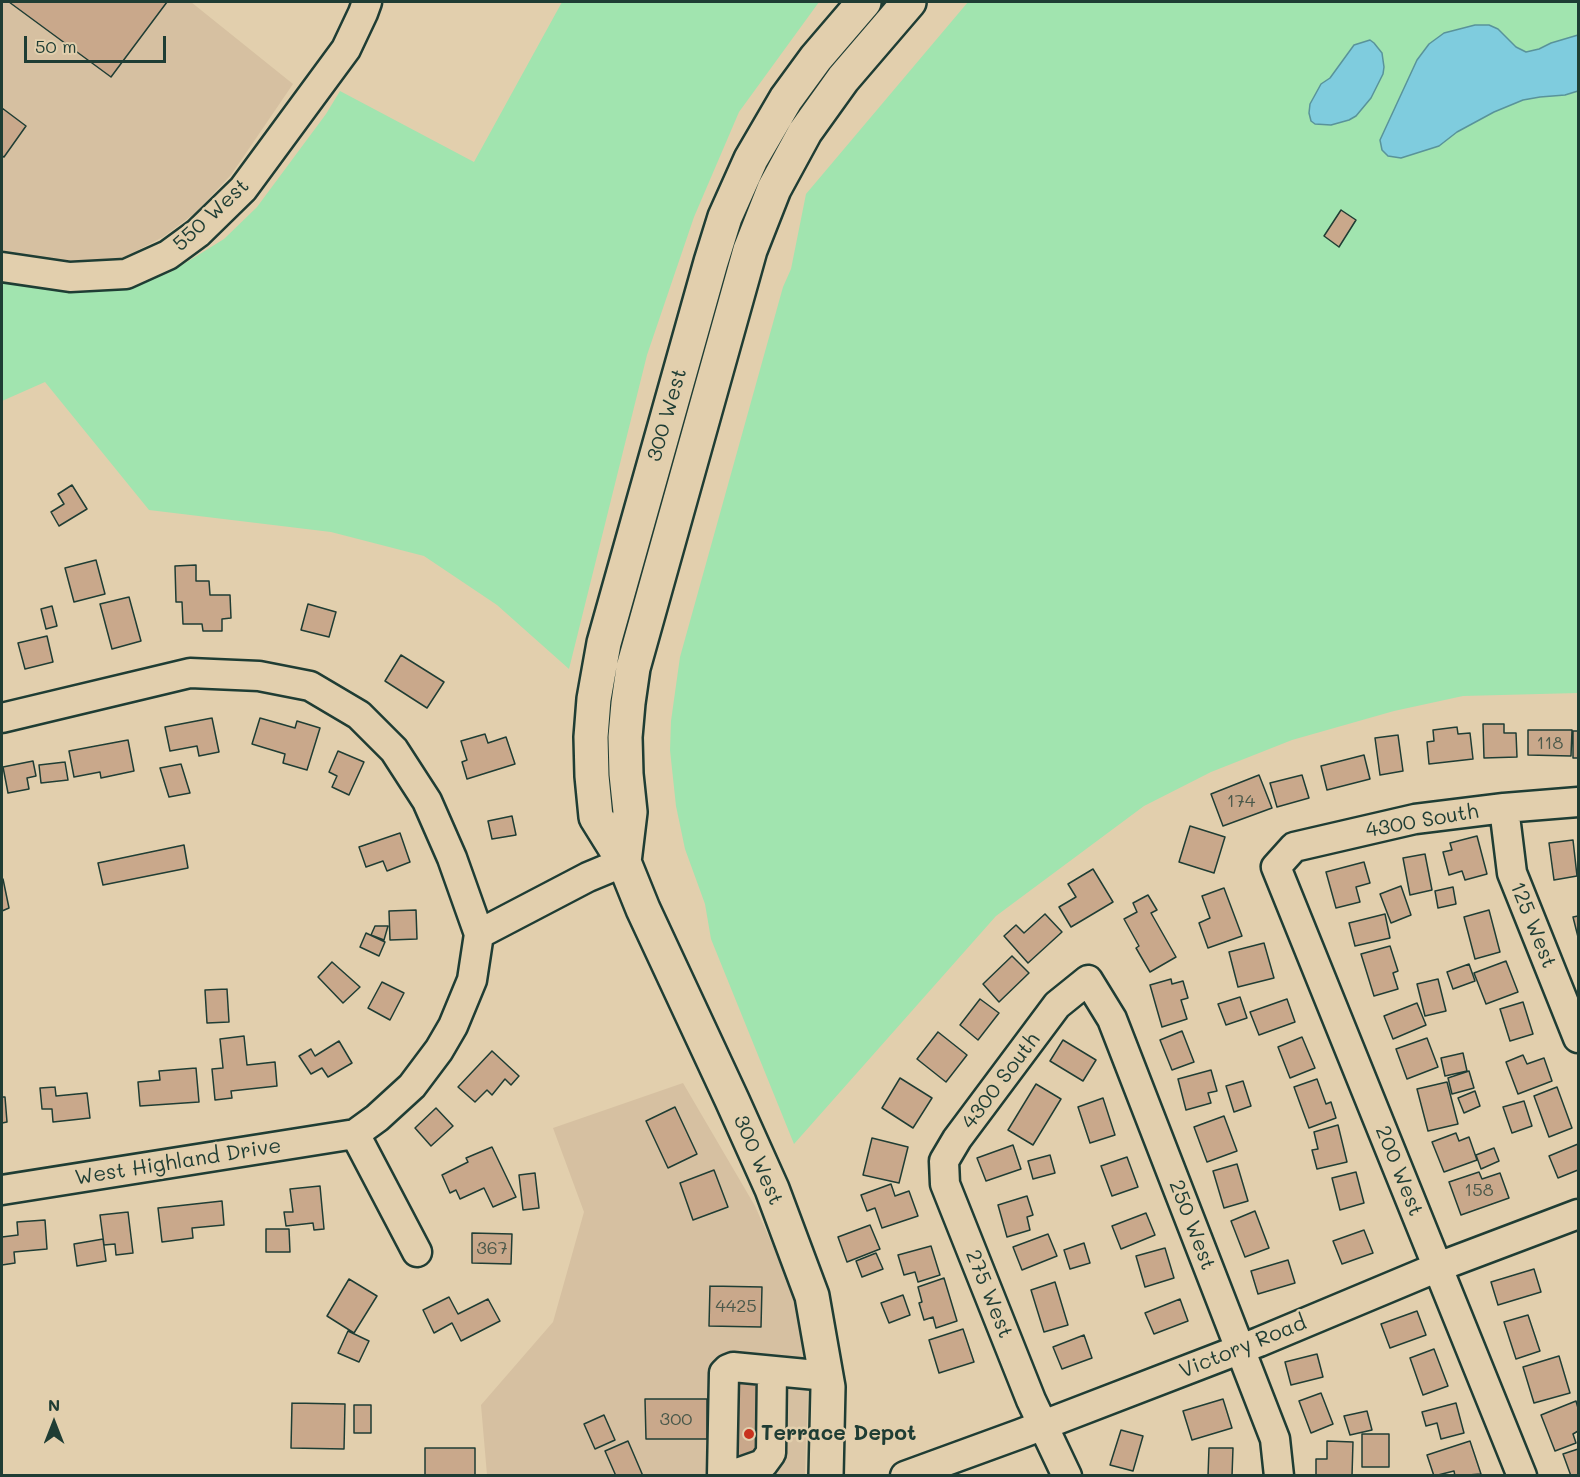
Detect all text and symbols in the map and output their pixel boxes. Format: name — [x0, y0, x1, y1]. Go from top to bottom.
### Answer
scale bar — [27, 24, 170, 62]
text: 50 m — [35, 34, 77, 58]
street label: 550 West — [168, 173, 254, 257]
street label: 300 West — [642, 365, 692, 465]
house number: 118 — [1537, 732, 1563, 754]
house number: 174 — [1227, 790, 1255, 812]
street label: 4300 South — [1364, 799, 1480, 843]
street label: 125 West — [1504, 878, 1562, 972]
street label: 4300 South — [957, 1028, 1045, 1134]
street label: 300 West — [728, 1111, 788, 1209]
street label: 200 West — [1369, 1122, 1429, 1220]
street label: West Highland Drive — [73, 1133, 283, 1191]
street label: 250 West — [1163, 1176, 1221, 1274]
house number: 158 — [1464, 1179, 1494, 1201]
house number: 367 — [476, 1237, 508, 1259]
street label: 275 West — [960, 1246, 1018, 1342]
house number: 4425 — [715, 1295, 757, 1317]
street label: Victory Road — [1176, 1310, 1310, 1384]
north arrow — [24, 1393, 84, 1453]
text: N — [48, 1394, 60, 1415]
house number: 300 — [660, 1408, 692, 1430]
place label: Terrace Depot — [761, 1421, 916, 1447]
marker: Terrace Depot — [742, 1427, 756, 1441]

